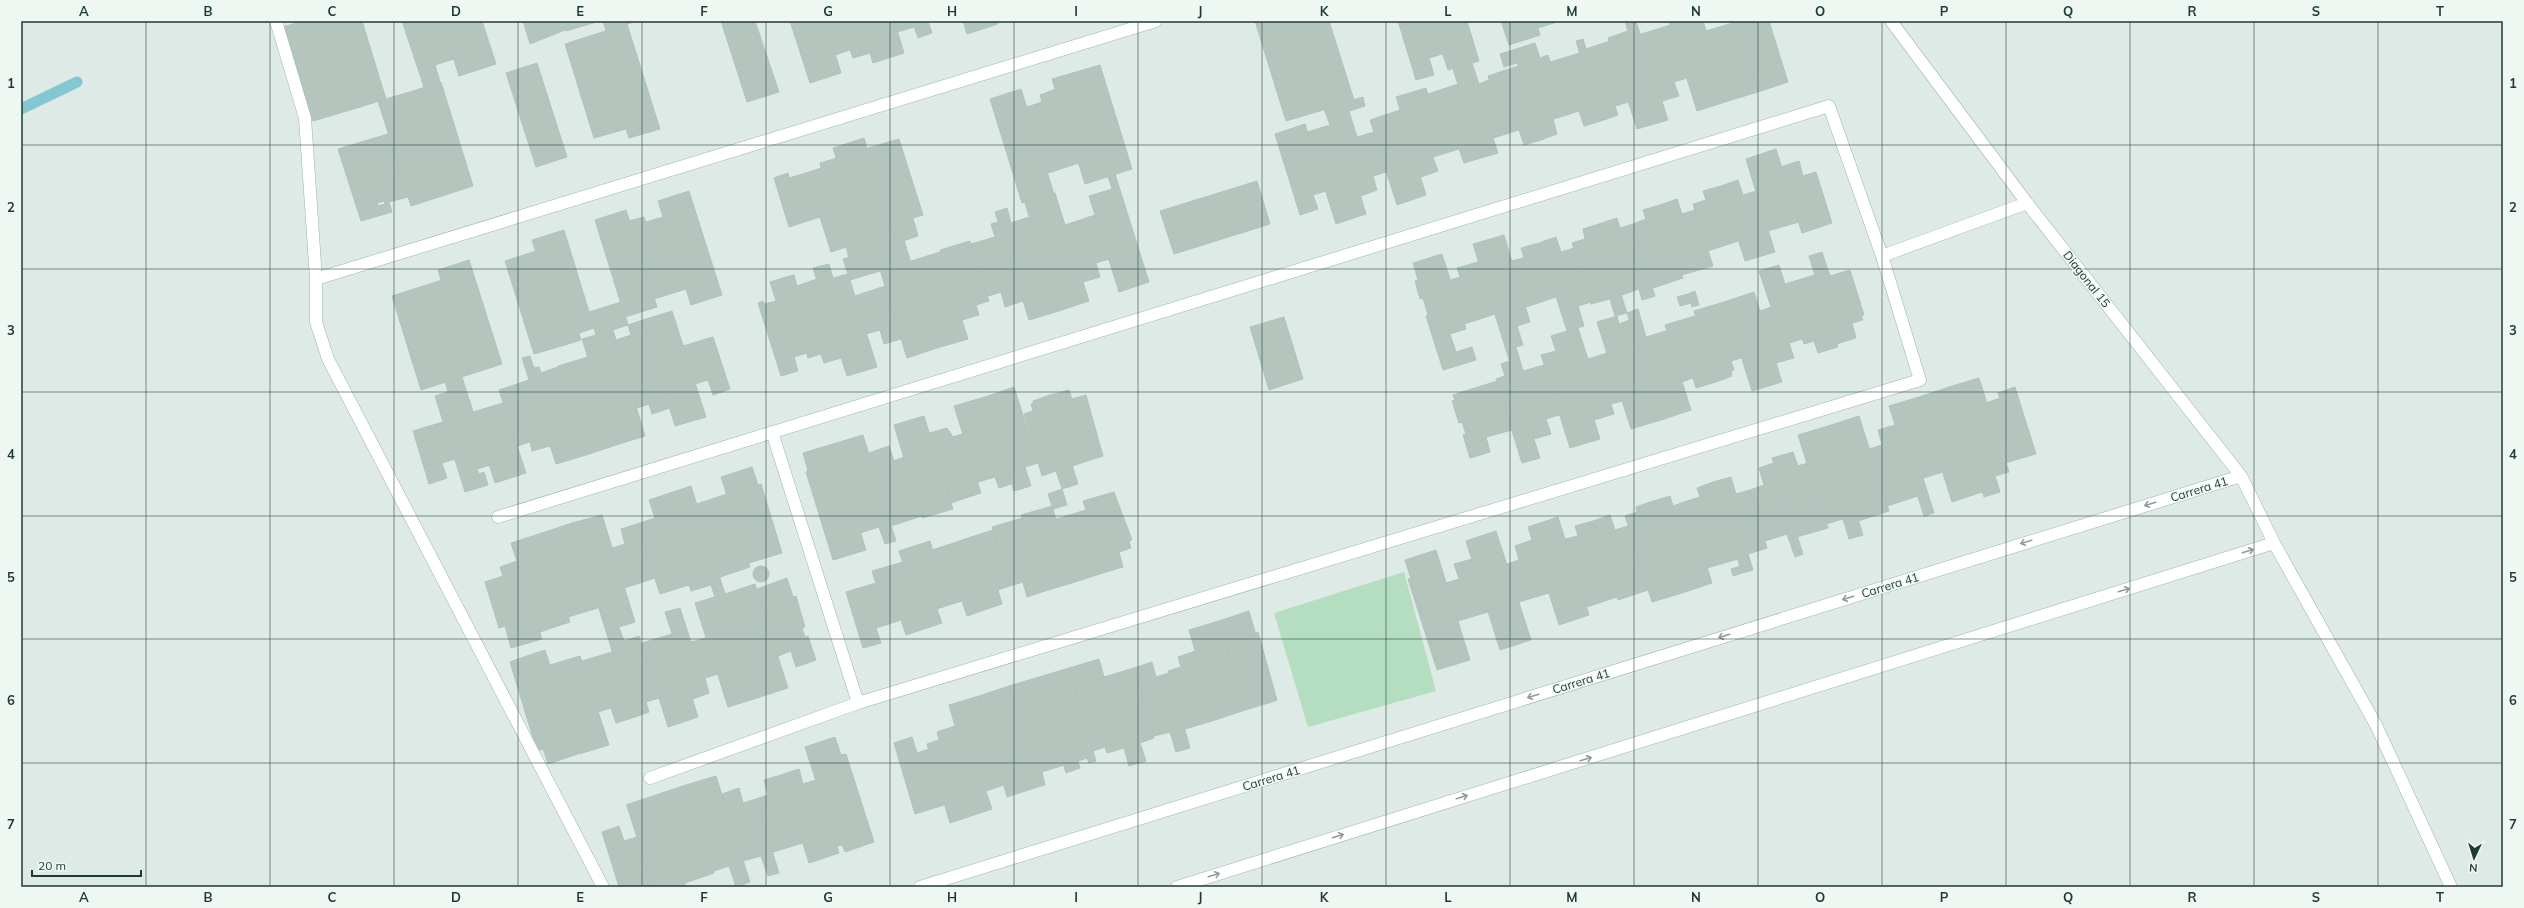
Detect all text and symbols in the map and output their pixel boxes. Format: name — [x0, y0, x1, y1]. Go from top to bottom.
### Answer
text: A — [79, 3, 89, 19]
text: B — [204, 3, 213, 19]
text: C — [328, 3, 337, 19]
text: D — [451, 3, 461, 19]
text: E — [576, 3, 584, 19]
text: F — [700, 3, 708, 19]
text: G — [823, 3, 833, 19]
text: H — [947, 3, 957, 19]
text: I — [1074, 3, 1078, 19]
text: J — [1198, 3, 1202, 19]
text: K — [1320, 3, 1330, 19]
text: L — [1444, 3, 1452, 19]
text: M — [1566, 3, 1578, 19]
text: N — [1691, 3, 1701, 19]
text: O — [1815, 3, 1825, 19]
text: P — [1940, 3, 1949, 19]
text: Q — [2063, 3, 2073, 19]
text: R — [2187, 3, 2197, 19]
text: S — [2312, 3, 2320, 19]
text: T — [2436, 3, 2444, 19]
text: 1 — [7, 75, 15, 91]
text: 1 — [2509, 75, 2517, 91]
text: 2 — [7, 199, 15, 215]
text: 2 — [2509, 199, 2517, 215]
street label: Diagonal 15 — [2060, 248, 2114, 310]
text: 3 — [7, 322, 15, 338]
text: 3 — [2509, 322, 2517, 338]
text: 4 — [7, 446, 15, 462]
text: 4 — [2509, 446, 2517, 462]
street label: Carrera 41 — [2168, 473, 2230, 505]
one-way arrow — [2144, 501, 2157, 508]
one-way arrow — [2019, 539, 2032, 546]
one-way arrow — [2241, 547, 2254, 554]
text: 5 — [7, 569, 15, 585]
street label: Carrera 41 — [1859, 569, 1921, 601]
text: 5 — [2509, 569, 2517, 585]
one-way arrow — [2117, 586, 2130, 593]
one-way arrow — [1842, 595, 1855, 602]
one-way arrow — [1718, 633, 1731, 640]
street label: Carrera 41 — [1550, 665, 1612, 697]
text: 6 — [7, 692, 15, 708]
text: 6 — [2509, 692, 2517, 708]
one-way arrow — [1527, 693, 1540, 700]
one-way arrow — [1580, 754, 1592, 762]
street label: Carrera 41 — [1240, 762, 1302, 794]
one-way arrow — [1456, 793, 1468, 801]
text: 7 — [7, 816, 15, 832]
text: 7 — [2509, 816, 2517, 832]
one-way arrow — [1331, 832, 1344, 839]
north arrow — [2454, 838, 2494, 878]
scale bar — [32, 852, 141, 878]
text: 20 m — [38, 858, 66, 873]
text: N — [2469, 861, 2478, 875]
one-way arrow — [1207, 871, 1220, 878]
text: A — [79, 889, 89, 905]
text: B — [204, 889, 213, 905]
text: C — [328, 889, 337, 905]
text: D — [451, 889, 461, 905]
text: E — [576, 889, 584, 905]
text: F — [700, 889, 708, 905]
text: G — [823, 889, 833, 905]
text: H — [947, 889, 957, 905]
text: I — [1074, 889, 1078, 905]
text: J — [1198, 889, 1202, 905]
text: K — [1320, 889, 1330, 905]
text: L — [1444, 889, 1452, 905]
text: M — [1566, 889, 1578, 905]
text: N — [1691, 889, 1701, 905]
text: O — [1815, 889, 1825, 905]
text: P — [1940, 889, 1949, 905]
text: Q — [2063, 889, 2073, 905]
text: R — [2187, 889, 2197, 905]
text: S — [2312, 889, 2320, 905]
text: T — [2436, 889, 2444, 905]

